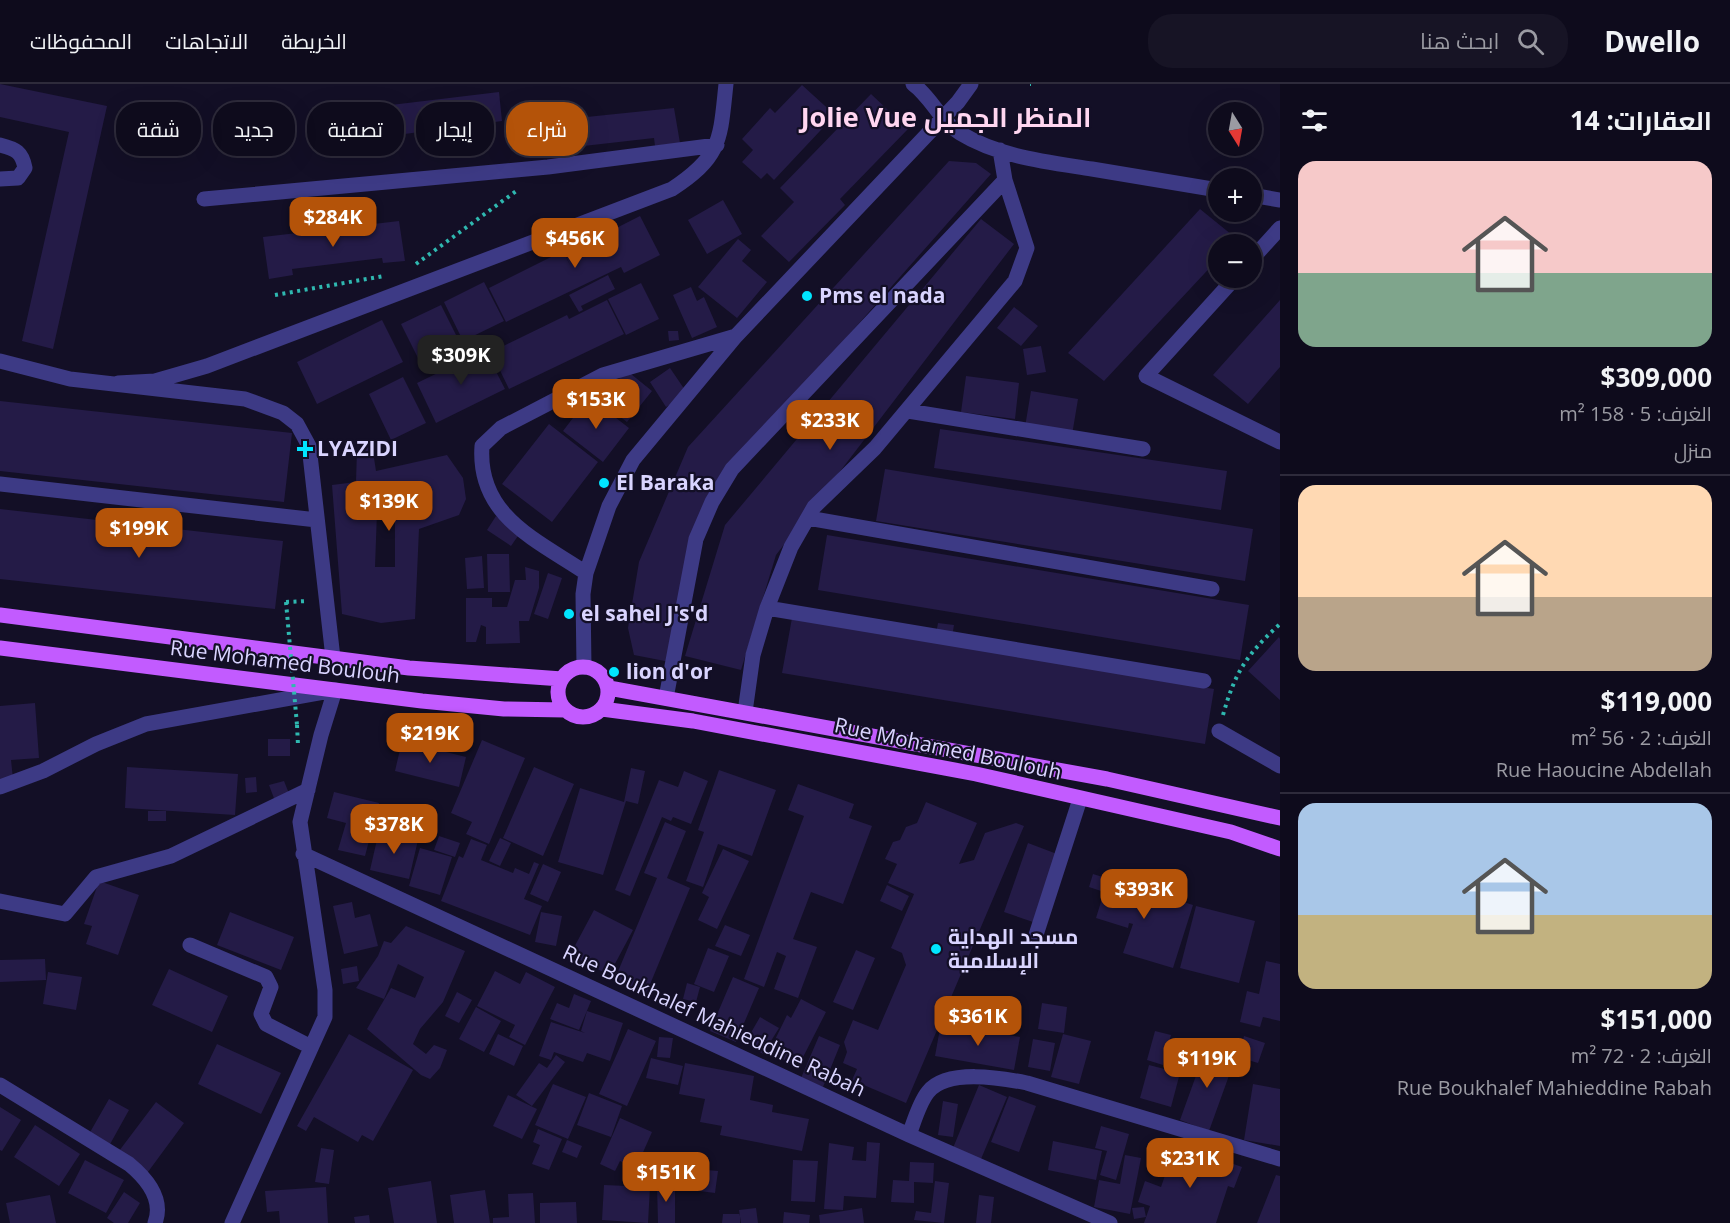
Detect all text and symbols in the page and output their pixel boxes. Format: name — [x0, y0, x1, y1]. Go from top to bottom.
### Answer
search box — [1148, 14, 1568, 68]
text: Dwello — [1604, 22, 1700, 60]
text: ابحث هنا — [1420, 25, 1499, 55]
icon: search — [1514, 25, 1547, 58]
text: المحفوظات — [30, 27, 132, 55]
text: الاتجاهات — [165, 27, 248, 55]
text: الخريطة — [281, 27, 347, 55]
district label: Jolie Vue المنظر الجميل — [799, 98, 1091, 135]
chip: شقة — [116, 102, 201, 156]
chip: جديد — [213, 102, 295, 156]
chip: تصفية — [307, 102, 404, 156]
chip: إيجار — [416, 102, 494, 156]
chip: شراء — [506, 102, 588, 156]
north arrow — [1208, 102, 1262, 156]
map controls — [1208, 102, 1262, 288]
text: العقارات: 14 — [1570, 102, 1712, 138]
icon: filters — [1298, 104, 1331, 137]
button: + — [1208, 168, 1262, 222]
pin: $284K — [291, 197, 375, 248]
icon: home — [1451, 200, 1559, 308]
text: $284K — [303, 203, 363, 230]
pin: $456K — [533, 218, 617, 269]
text: $456K — [545, 224, 605, 251]
button: − — [1208, 234, 1262, 288]
place label: Pms el nada — [819, 281, 945, 309]
marker: Pms el nada — [800, 289, 814, 303]
pin: $309K — [419, 335, 503, 386]
text: $309K — [431, 341, 491, 368]
text: $309,000 — [1601, 359, 1712, 395]
pin: $153K — [554, 379, 638, 430]
text: $153K — [566, 385, 626, 412]
pin: $233K — [788, 400, 872, 451]
text: الغرف: 5 · 158 m² — [1559, 400, 1712, 427]
text: $233K — [800, 406, 860, 433]
place label: LYAZIDI — [317, 434, 398, 462]
text: منزل — [1674, 437, 1712, 464]
marker: LYAZIDI — [298, 442, 312, 456]
place label: El Baraka — [616, 468, 714, 496]
marker: El Baraka — [597, 476, 611, 490]
pin: $139K — [347, 481, 431, 532]
text: $139K — [359, 487, 419, 514]
pin: $199K — [97, 508, 181, 559]
text: $199K — [109, 514, 169, 541]
icon: home — [1451, 524, 1559, 632]
place label: el sahel J's'd — [581, 599, 708, 627]
marker: el sahel J's'd — [562, 607, 576, 621]
street label: Rue Mohamed Boulouh — [169, 633, 402, 689]
place label: lion d'or — [626, 657, 713, 685]
marker: lion d'or — [607, 665, 621, 679]
text: $119,000 — [1601, 683, 1712, 719]
street label: Rue Mohamed Boulouh — [832, 710, 1064, 786]
pin: $219K — [388, 713, 472, 764]
text: $219K — [400, 719, 460, 746]
text: الغرف: 2 · 56 m² — [1571, 724, 1712, 751]
text: Rue Haoucine Abdellah — [1496, 756, 1712, 783]
pin: $378K — [352, 804, 436, 855]
text: $378K — [364, 810, 424, 837]
icon: home — [1451, 842, 1559, 950]
pin: $393K — [1102, 869, 1186, 920]
text: $393K — [1114, 875, 1174, 902]
place label: مسجد الهداية الإسلامية — [948, 922, 1078, 975]
street label: Rue Boukhalef Mahieddine Rabah — [558, 937, 870, 1103]
marker: مسجد الهداية الإسلامية — [929, 942, 943, 956]
pin: $361K — [936, 996, 1020, 1047]
text: $151,000 — [1601, 1001, 1712, 1037]
text: $361K — [948, 1002, 1008, 1029]
pin: $119K — [1165, 1038, 1249, 1089]
text: الغرف: 2 · 72 m² — [1571, 1042, 1712, 1069]
text: $119K — [1177, 1044, 1237, 1071]
text: Rue Boukhalef Mahieddine Rabah — [1397, 1074, 1712, 1101]
pin: $231K — [1148, 1138, 1232, 1189]
text: $231K — [1160, 1144, 1220, 1171]
pin: $151K — [624, 1152, 708, 1203]
text: $151K — [636, 1158, 696, 1185]

